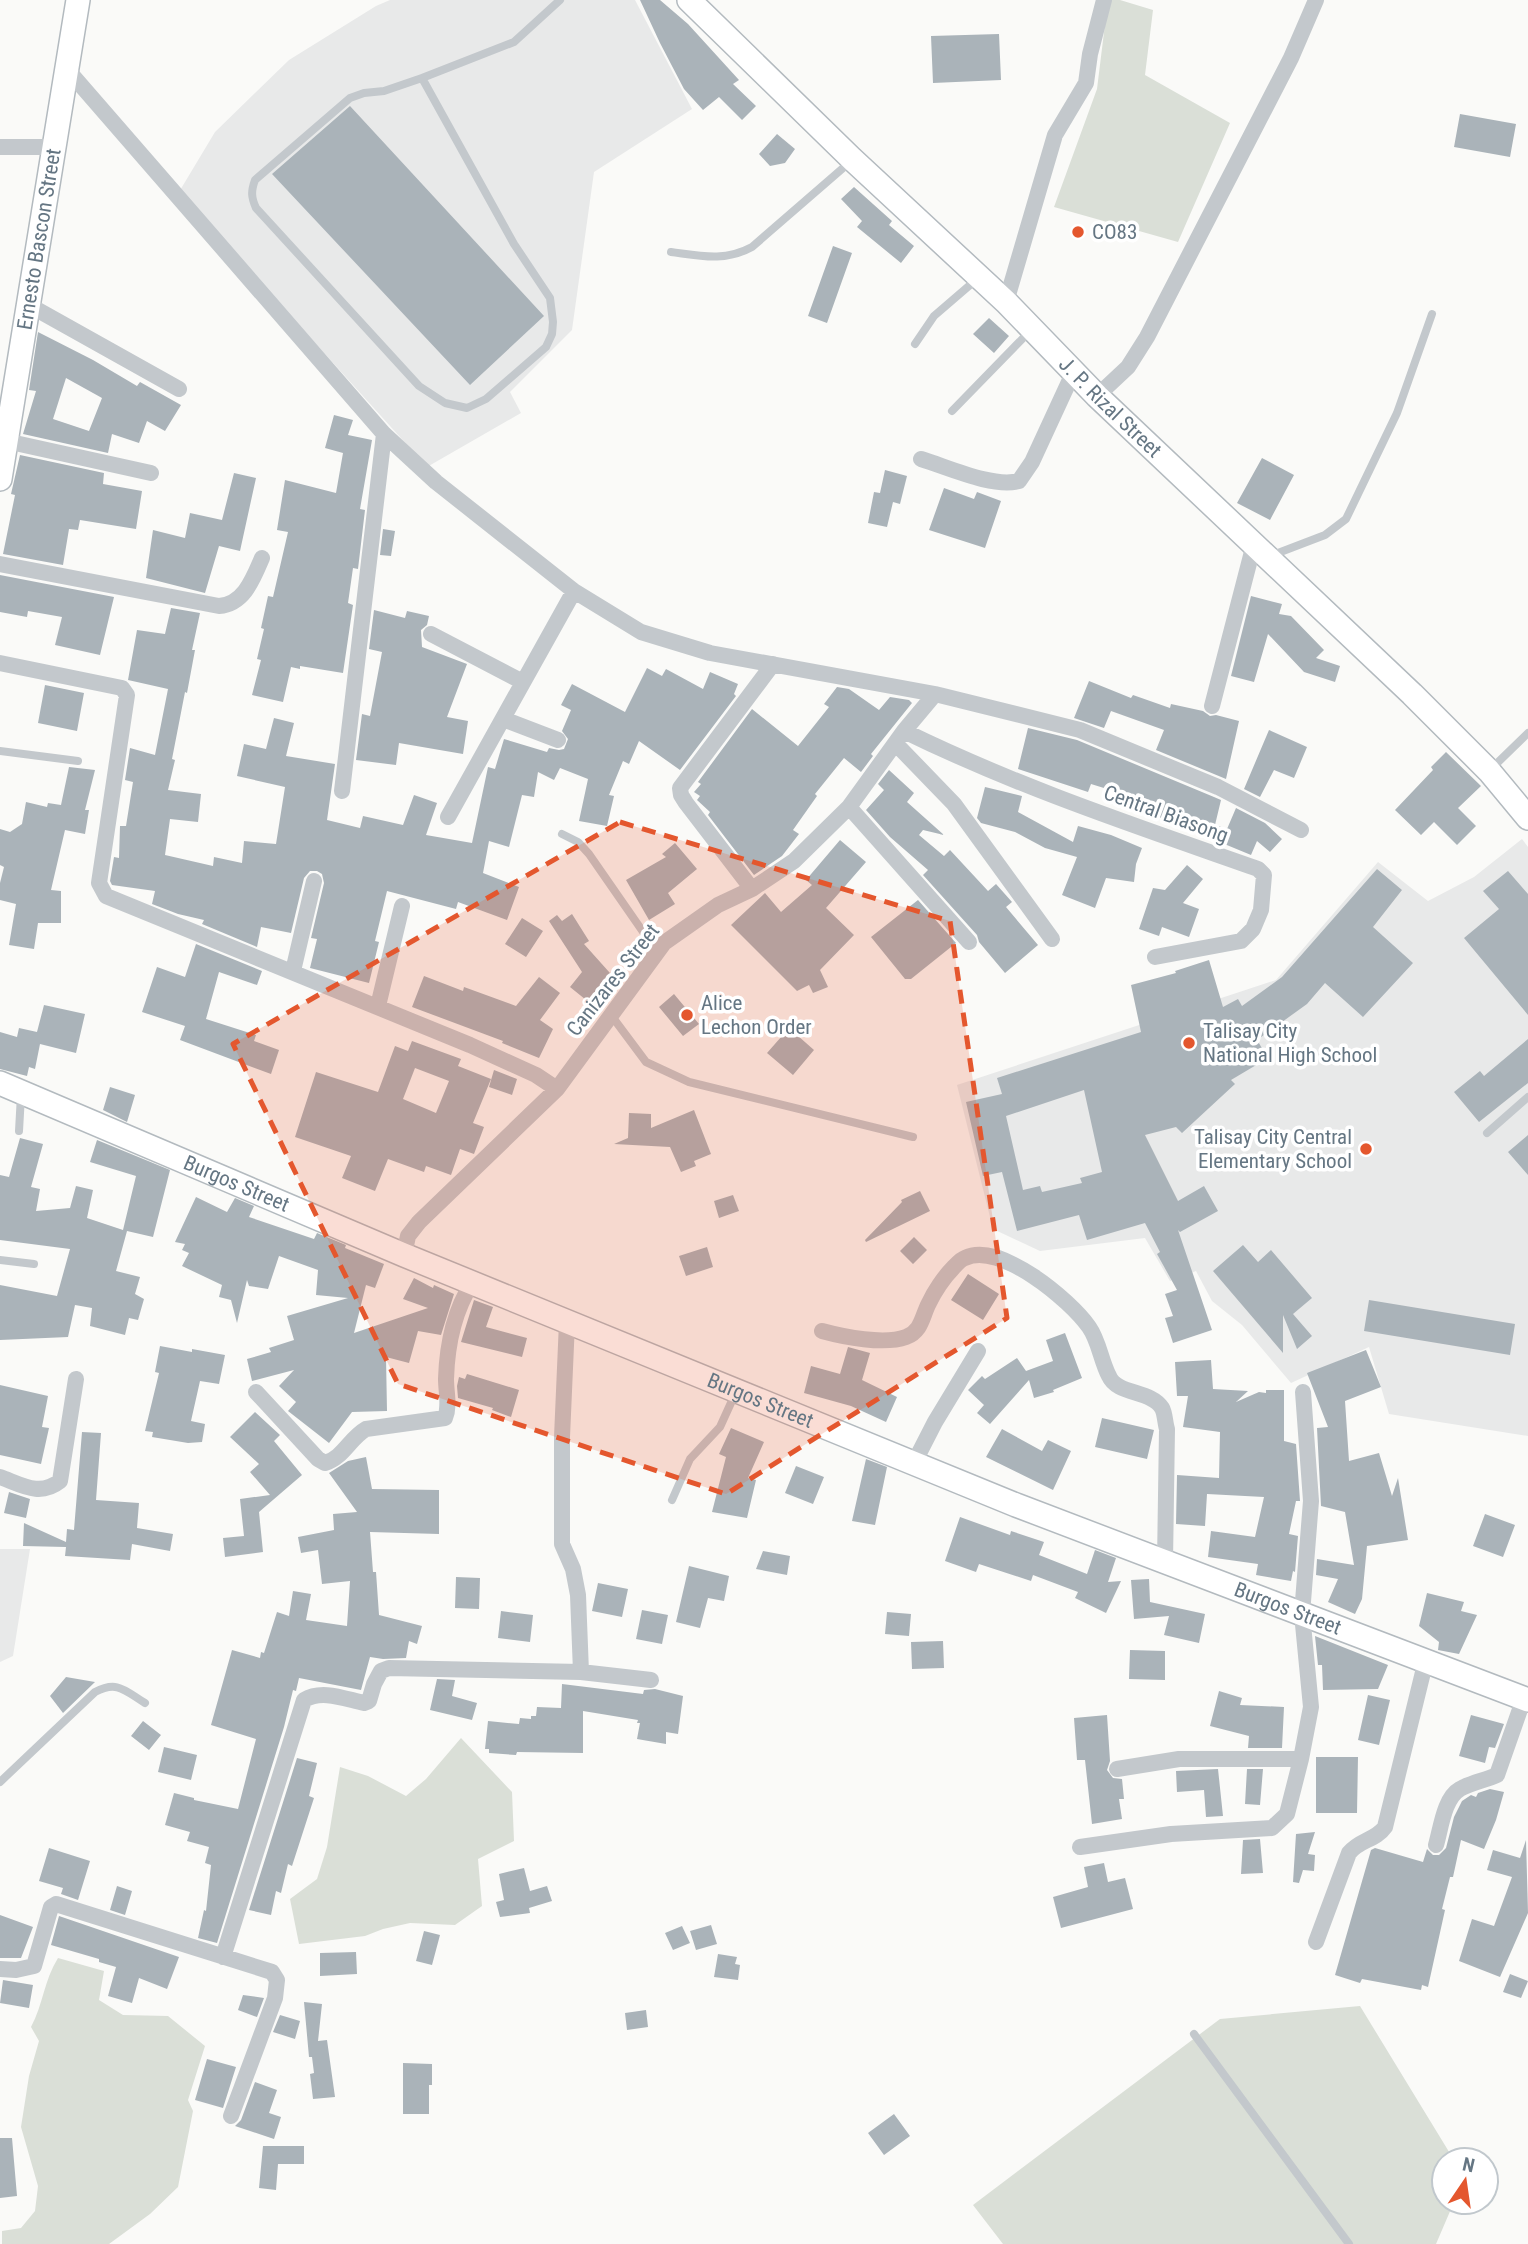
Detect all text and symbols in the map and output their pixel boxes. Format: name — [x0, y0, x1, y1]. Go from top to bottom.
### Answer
street label: Ernesto Bascon Street — [12, 147, 66, 332]
place label: CO83 — [1092, 220, 1137, 244]
marker: CO83 — [1070, 224, 1086, 240]
street label: J. P. Rizal Street — [1054, 352, 1166, 462]
street label: Central Biasong — [1100, 780, 1232, 848]
street label: Canizares Street — [562, 919, 664, 1041]
place label: Alice Lechon Order — [701, 991, 812, 1039]
marker: Alice Lechon Order — [679, 1007, 695, 1023]
place label: Talisay City National High School — [1203, 1019, 1377, 1067]
marker: Talisay City National High School — [1181, 1035, 1197, 1051]
place label: Talisay City Central Elementary School — [1194, 1125, 1352, 1173]
marker: Talisay City Central Elementary School — [1358, 1141, 1374, 1157]
street label: Burgos Street — [180, 1151, 293, 1217]
street label: Burgos Street — [704, 1368, 817, 1433]
street label: Burgos Street — [1231, 1577, 1345, 1640]
north arrow — [1430, 2146, 1500, 2216]
text: N — [1460, 2152, 1477, 2177]

